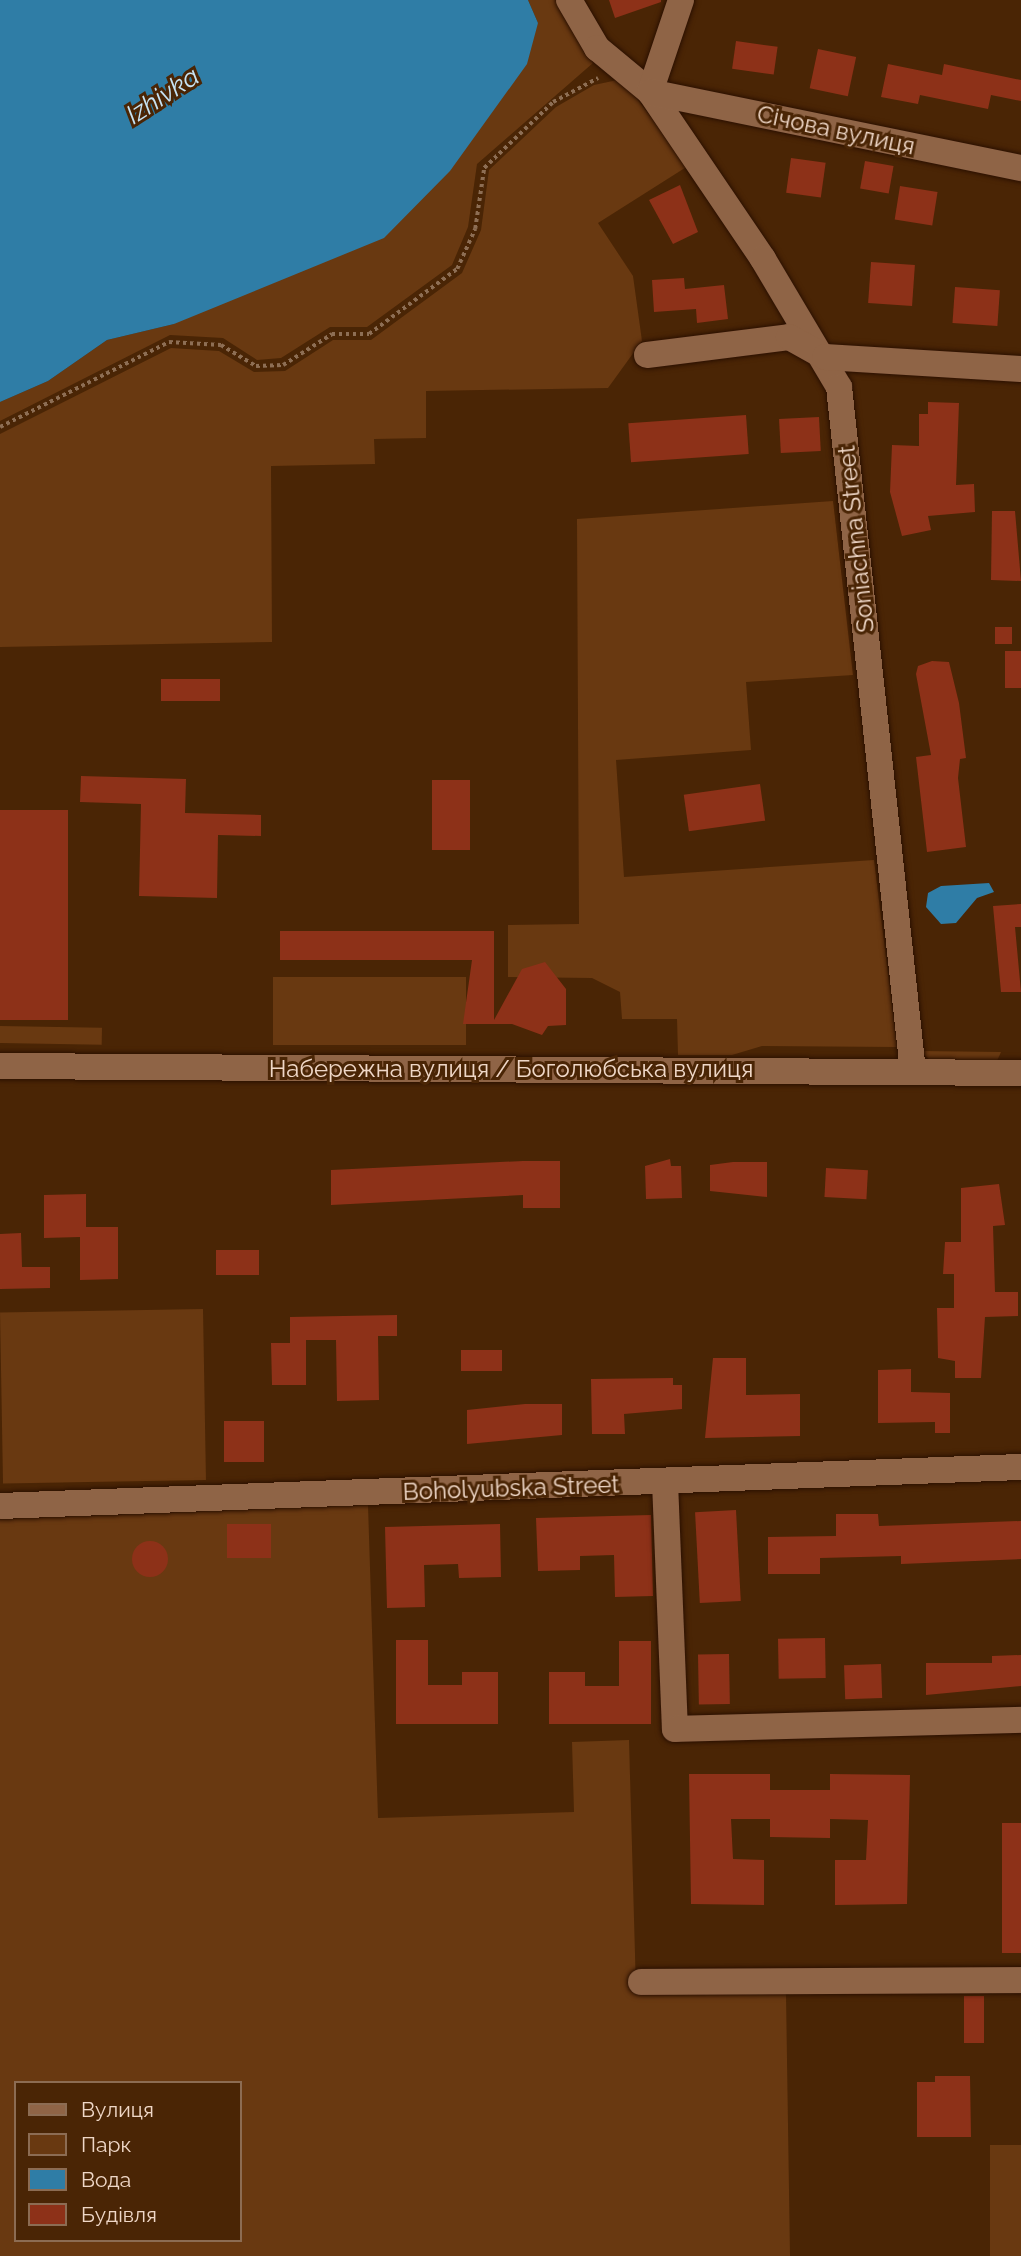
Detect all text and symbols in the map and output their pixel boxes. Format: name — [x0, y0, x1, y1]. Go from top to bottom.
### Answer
water label: Izhivka — [121, 61, 205, 131]
street label: Січова вулиця — [755, 99, 917, 161]
street label: Soniachna Street — [832, 444, 880, 634]
street label: Набережна вулиця / Боголюбська вулиця — [269, 1055, 753, 1083]
street label: Boholyubska Street — [402, 1470, 620, 1506]
legend — [14, 2081, 242, 2242]
text: Вулиця — [81, 2097, 154, 2122]
text: Парк — [81, 2132, 131, 2157]
text: Вода — [81, 2167, 131, 2192]
text: Будівля — [81, 2202, 157, 2227]

